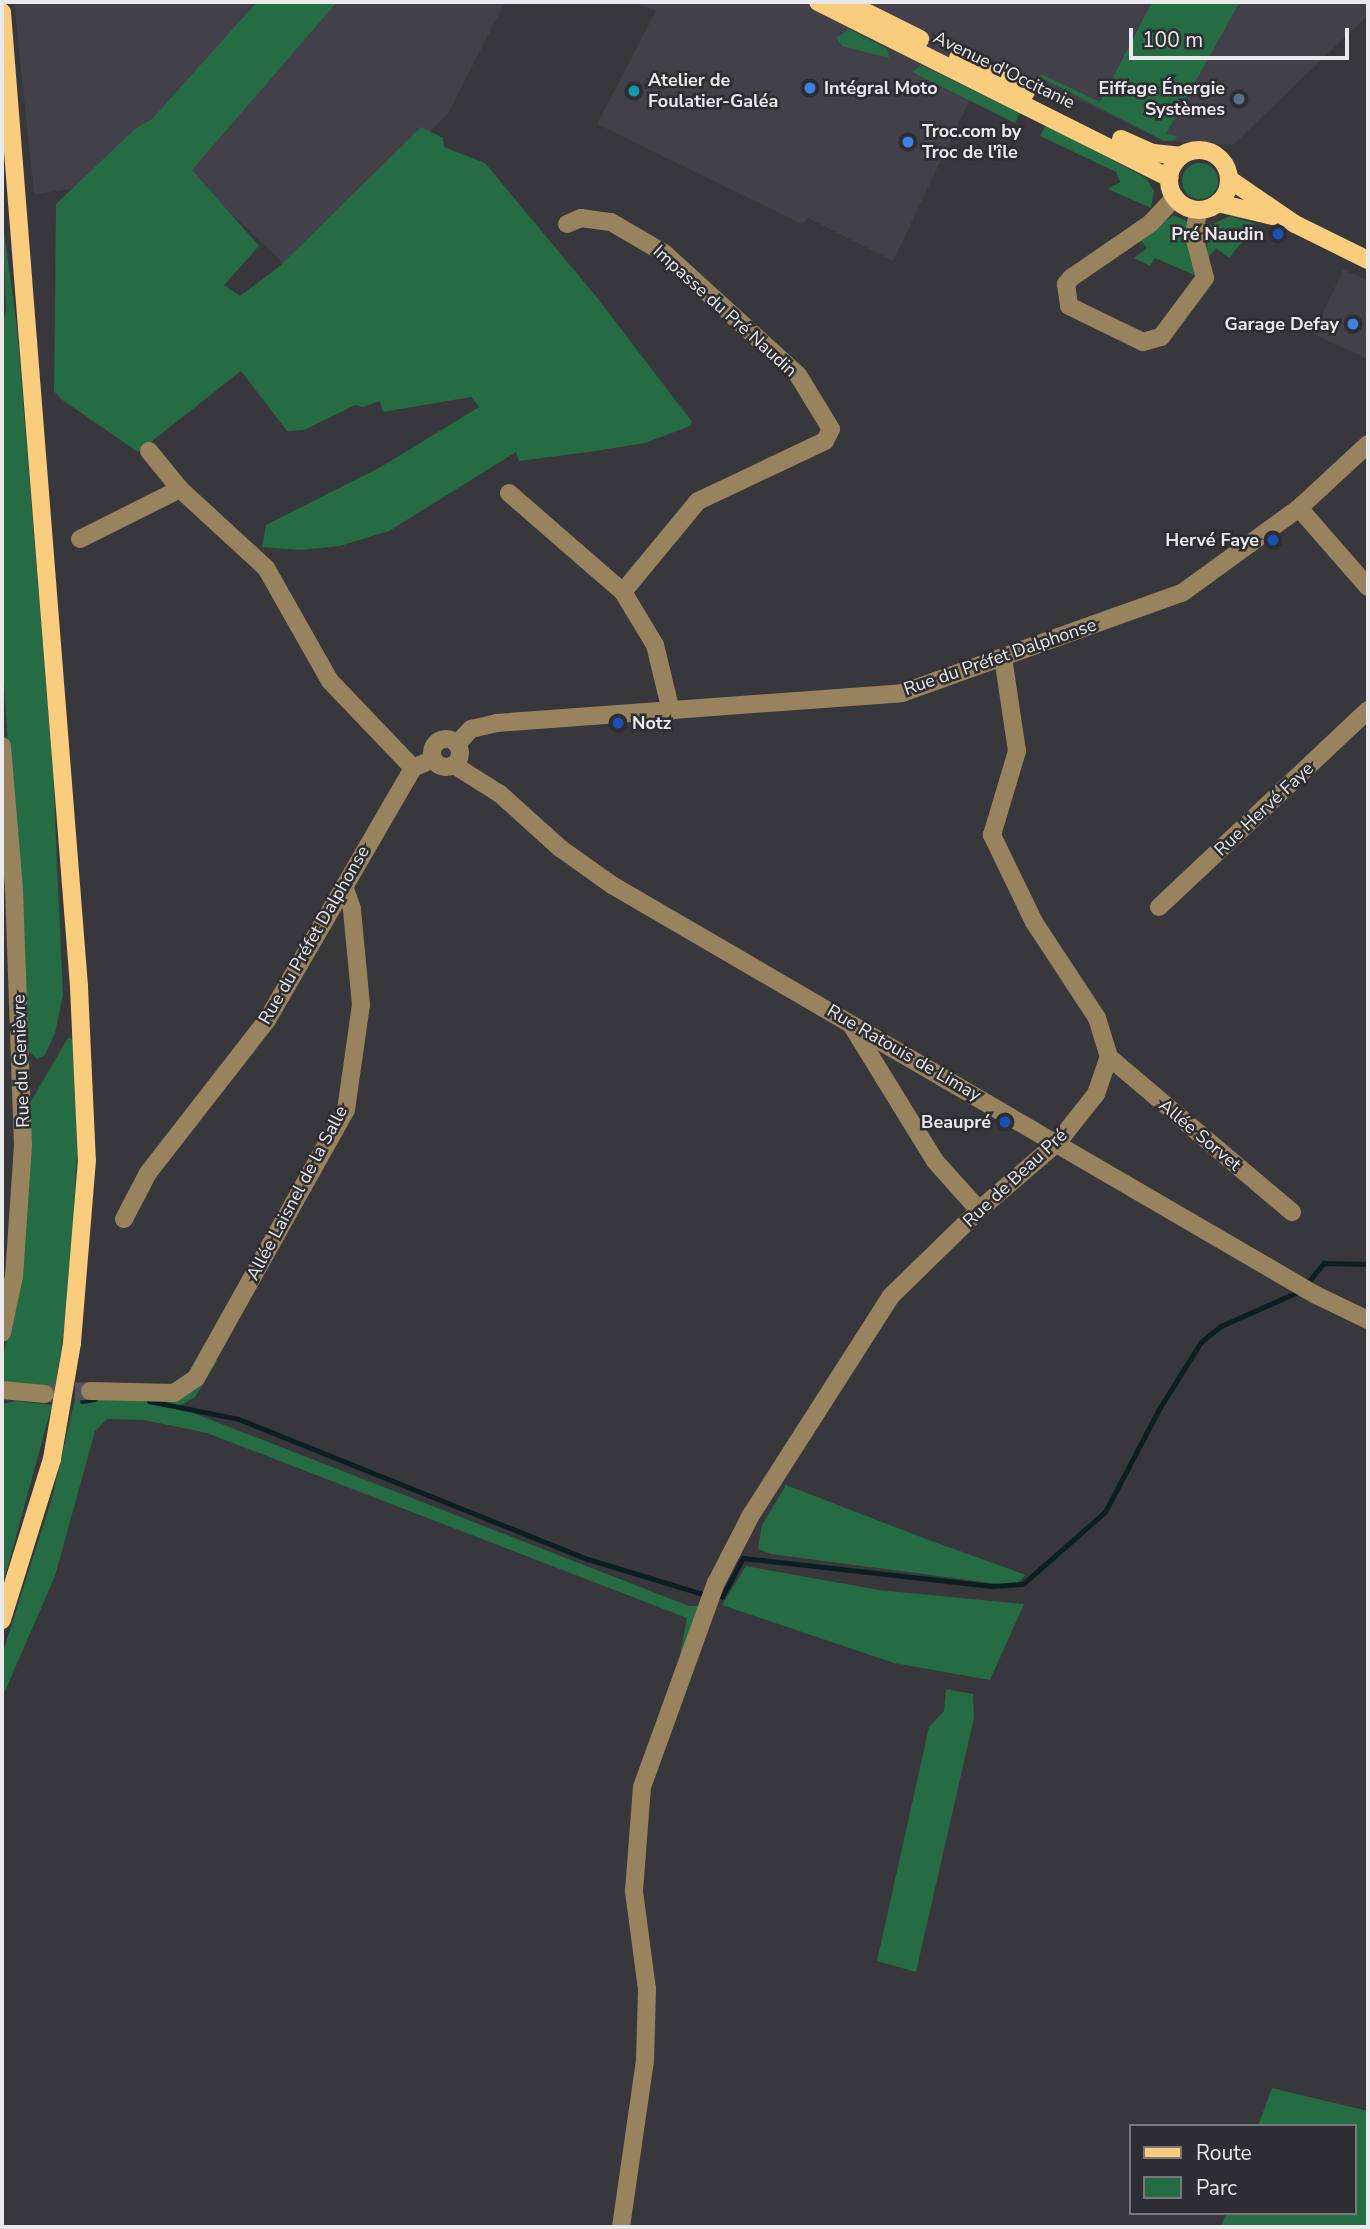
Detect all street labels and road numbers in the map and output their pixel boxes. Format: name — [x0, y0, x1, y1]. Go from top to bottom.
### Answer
street label: Avenue d'Occitanie — [930, 26, 1078, 114]
street label: Impasse du Pré Naudin — [649, 241, 801, 381]
street label: Rue du Préfet Dalphonse — [901, 614, 1099, 700]
street label: Rue Hervé Faye — [1210, 758, 1318, 860]
street label: Rue du Préfet Dalphonse — [254, 842, 374, 1028]
street label: Rue du Genièvre — [8, 994, 34, 1128]
street label: Rue Ratouis de Limay — [823, 1000, 985, 1106]
street label: Allée Sorvet — [1155, 1094, 1245, 1176]
street label: Allée Laisnel de la Salle — [242, 1102, 352, 1284]
street label: Rue de Beau Pré — [959, 1124, 1071, 1232]

